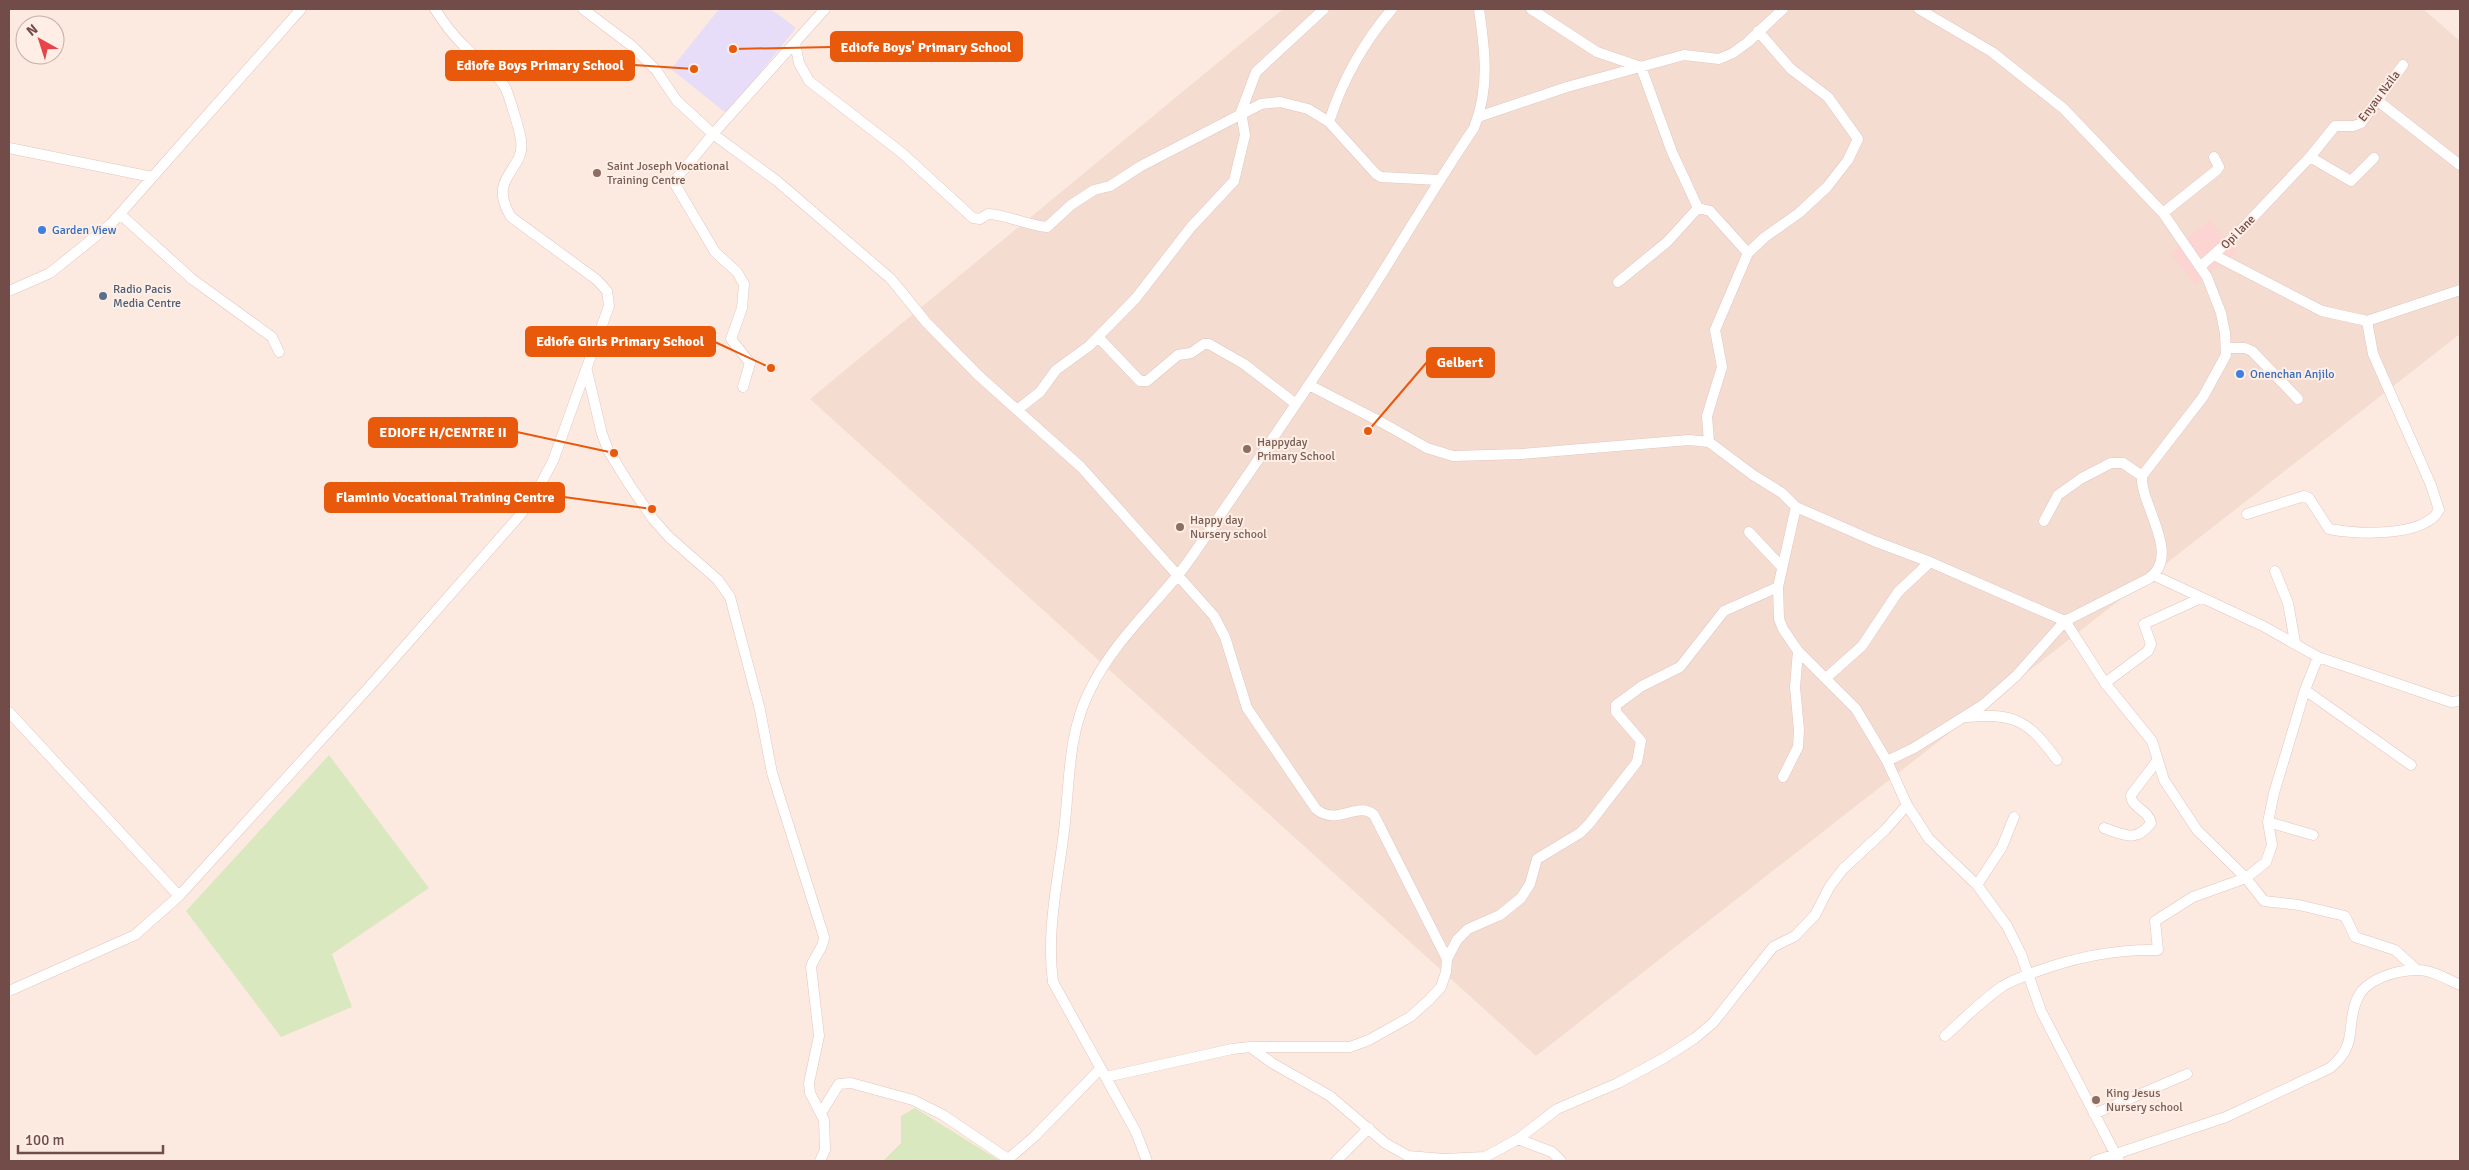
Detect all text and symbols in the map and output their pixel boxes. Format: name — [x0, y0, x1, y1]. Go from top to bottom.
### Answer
north arrow — [15, 15, 65, 65]
text: N — [23, 21, 41, 40]
callout: Ediofe Boys' Primary School — [831, 32, 1022, 61]
text: Ediofe Boys' Primary School — [841, 39, 1012, 56]
callout: Ediofe Boys Primary School — [446, 51, 634, 80]
text: Ediofe Boys Primary School — [456, 57, 624, 74]
street label: Enyau Nzila — [2355, 68, 2404, 125]
place label: Saint Joseph Vocational Training Centre — [607, 159, 729, 188]
marker: Saint Joseph Vocational Training Centre — [591, 167, 603, 179]
street label: Opi lane — [2218, 212, 2259, 253]
place label: Garden View — [52, 223, 117, 238]
marker: Garden View — [36, 224, 48, 236]
place label: Radio Pacis Media Centre — [113, 282, 181, 311]
marker: Radio Pacis Media Centre — [97, 290, 109, 302]
callout: Ediofe Girls Primary School — [526, 327, 715, 356]
text: Ediofe Girls Primary School — [536, 333, 705, 350]
callout: Gelbert — [1427, 348, 1494, 377]
text: Gelbert — [1437, 354, 1484, 371]
place label: Onenchan Anjilo — [2250, 367, 2335, 382]
marker: Onenchan Anjilo — [2234, 368, 2246, 380]
callout: EDIOFE H/CENTRE II — [369, 418, 517, 447]
text: EDIOFE H/CENTRE II — [379, 424, 507, 441]
place label: Happyday Primary School — [1257, 435, 1335, 464]
marker: Happyday Primary School — [1241, 443, 1253, 455]
callout: Flaminio Vocational Training Centre — [325, 483, 564, 512]
text: Flaminio Vocational Training Centre — [336, 489, 554, 506]
place label: Happy day Nursery school — [1190, 513, 1267, 542]
marker: Happy day Nursery school — [1174, 521, 1186, 533]
place label: King Jesus Nursery school — [2106, 1086, 2183, 1115]
marker: King Jesus Nursery school — [2090, 1094, 2102, 1106]
scale bar — [18, 1122, 162, 1154]
text: 100 m — [25, 1131, 65, 1149]

